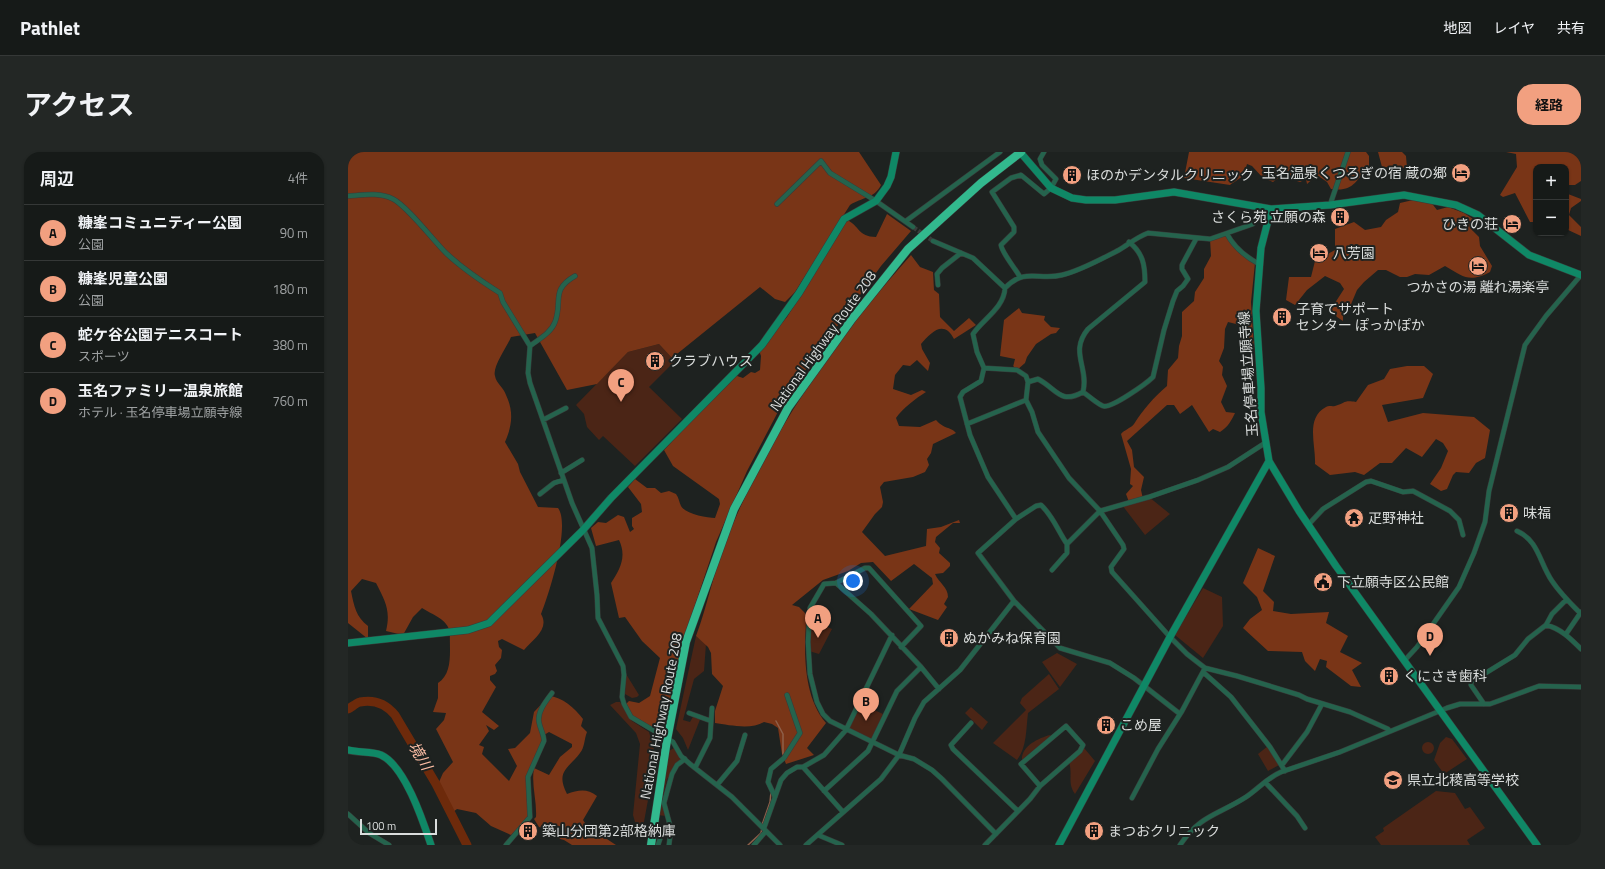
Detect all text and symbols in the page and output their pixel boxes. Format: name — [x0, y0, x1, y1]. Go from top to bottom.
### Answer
text: Pathlet — [20, 13, 80, 42]
text: 地図 — [1443, 17, 1471, 38]
text: レイヤ — [1493, 17, 1535, 38]
text: 共有 — [1557, 17, 1585, 38]
text: アクセス — [24, 83, 135, 126]
button: 経路 — [1517, 84, 1581, 125]
place label: 玉名温泉くつろぎの宿 蔵の郷 — [1262, 162, 1447, 183]
hotel icon: 玉名温泉くつろぎの宿 蔵の郷 — [1450, 162, 1472, 184]
building icon: ほのかデンタルクリニック — [1061, 164, 1083, 186]
place label: ほのかデンタルクリニック — [1086, 164, 1254, 185]
map controls — [1533, 164, 1569, 236]
button: + — [1533, 164, 1569, 200]
text: 周辺 — [40, 166, 74, 192]
text: 4件 — [288, 168, 308, 188]
button: − — [1533, 200, 1569, 236]
place label: さくら苑 立願の森 — [1211, 206, 1326, 227]
building icon: さくら苑 立願の森 — [1329, 206, 1351, 228]
text: 糠峯コミュニティー公園 — [78, 211, 242, 234]
place label: ひきの荘 — [1442, 213, 1498, 234]
hotel icon: ひきの荘 — [1501, 213, 1523, 235]
text: A — [49, 223, 57, 243]
text: 90 m — [280, 223, 308, 243]
text: 公園 — [78, 234, 104, 254]
hotel icon: 八芳園 — [1308, 242, 1330, 264]
place label: 八芳園 — [1333, 242, 1375, 263]
hotel icon: つかさの湯 離れ湯楽亭 — [1467, 255, 1489, 277]
street label: National Highway Route 208 — [764, 266, 881, 415]
text: 糠峯児童公園 — [78, 267, 168, 290]
place label: つかさの湯 離れ湯楽亭 — [1406, 276, 1550, 297]
text: B — [49, 279, 57, 299]
text: 180 m — [272, 279, 308, 299]
text: 公園 — [78, 290, 104, 310]
place label: 子育てサポート センター ぽっかぽか — [1296, 298, 1425, 335]
building icon: 子育てサポート センター ぽっかぽか — [1271, 306, 1293, 328]
street label: 玉名停車場立願寺線 — [1233, 310, 1262, 438]
text: 蛇ケ谷公園テニスコート — [78, 323, 243, 346]
text: C — [49, 335, 57, 355]
text: 380 m — [272, 335, 308, 355]
text: スポーツ — [78, 346, 130, 366]
building icon: クラブハウス — [644, 350, 666, 372]
place label: クラブハウス — [669, 350, 753, 371]
pin: C — [608, 369, 634, 402]
text: 玉名ファミリー温泉旅館 — [78, 379, 243, 402]
text: D — [49, 391, 57, 411]
text: 760 m — [272, 391, 308, 411]
text: ホテル · 玉名停車場立願寺線 — [78, 402, 243, 422]
building icon: 味福 — [1498, 502, 1520, 524]
place label: 味福 — [1523, 502, 1551, 523]
temple icon: 疋野神社 — [1343, 507, 1365, 529]
place label: 疋野神社 — [1368, 507, 1424, 528]
your location — [843, 571, 863, 591]
public building icon: 下立願寺区公民館 — [1312, 571, 1334, 593]
place label: 下立願寺区公民館 — [1337, 571, 1449, 592]
pin: A — [805, 605, 831, 638]
pin: D — [1417, 623, 1443, 656]
building icon: ぬかみね保育園 — [938, 627, 960, 649]
place label: ぬかみね保育園 — [963, 627, 1061, 648]
street label: National Highway Route 208 — [634, 631, 687, 801]
building icon: くにさき歯科 — [1378, 665, 1400, 687]
place label: くにさき歯科 — [1403, 665, 1487, 686]
pin: B — [853, 688, 879, 721]
building icon: こめ屋 — [1095, 714, 1117, 736]
place label: こめ屋 — [1120, 714, 1162, 735]
water label: 境川 — [403, 737, 439, 776]
school or university icon: 県立北稜高等学校 — [1382, 769, 1404, 791]
place label: 県立北稜高等学校 — [1407, 769, 1519, 790]
scale bar — [360, 817, 437, 836]
text: 100 m — [366, 818, 396, 834]
building icon: 築山分団第2部格納庫 — [517, 820, 539, 842]
place label: 築山分団第2部格納庫 — [542, 820, 676, 841]
building icon: まつおクリニック — [1083, 820, 1105, 842]
place label: まつおクリニック — [1108, 820, 1220, 841]

